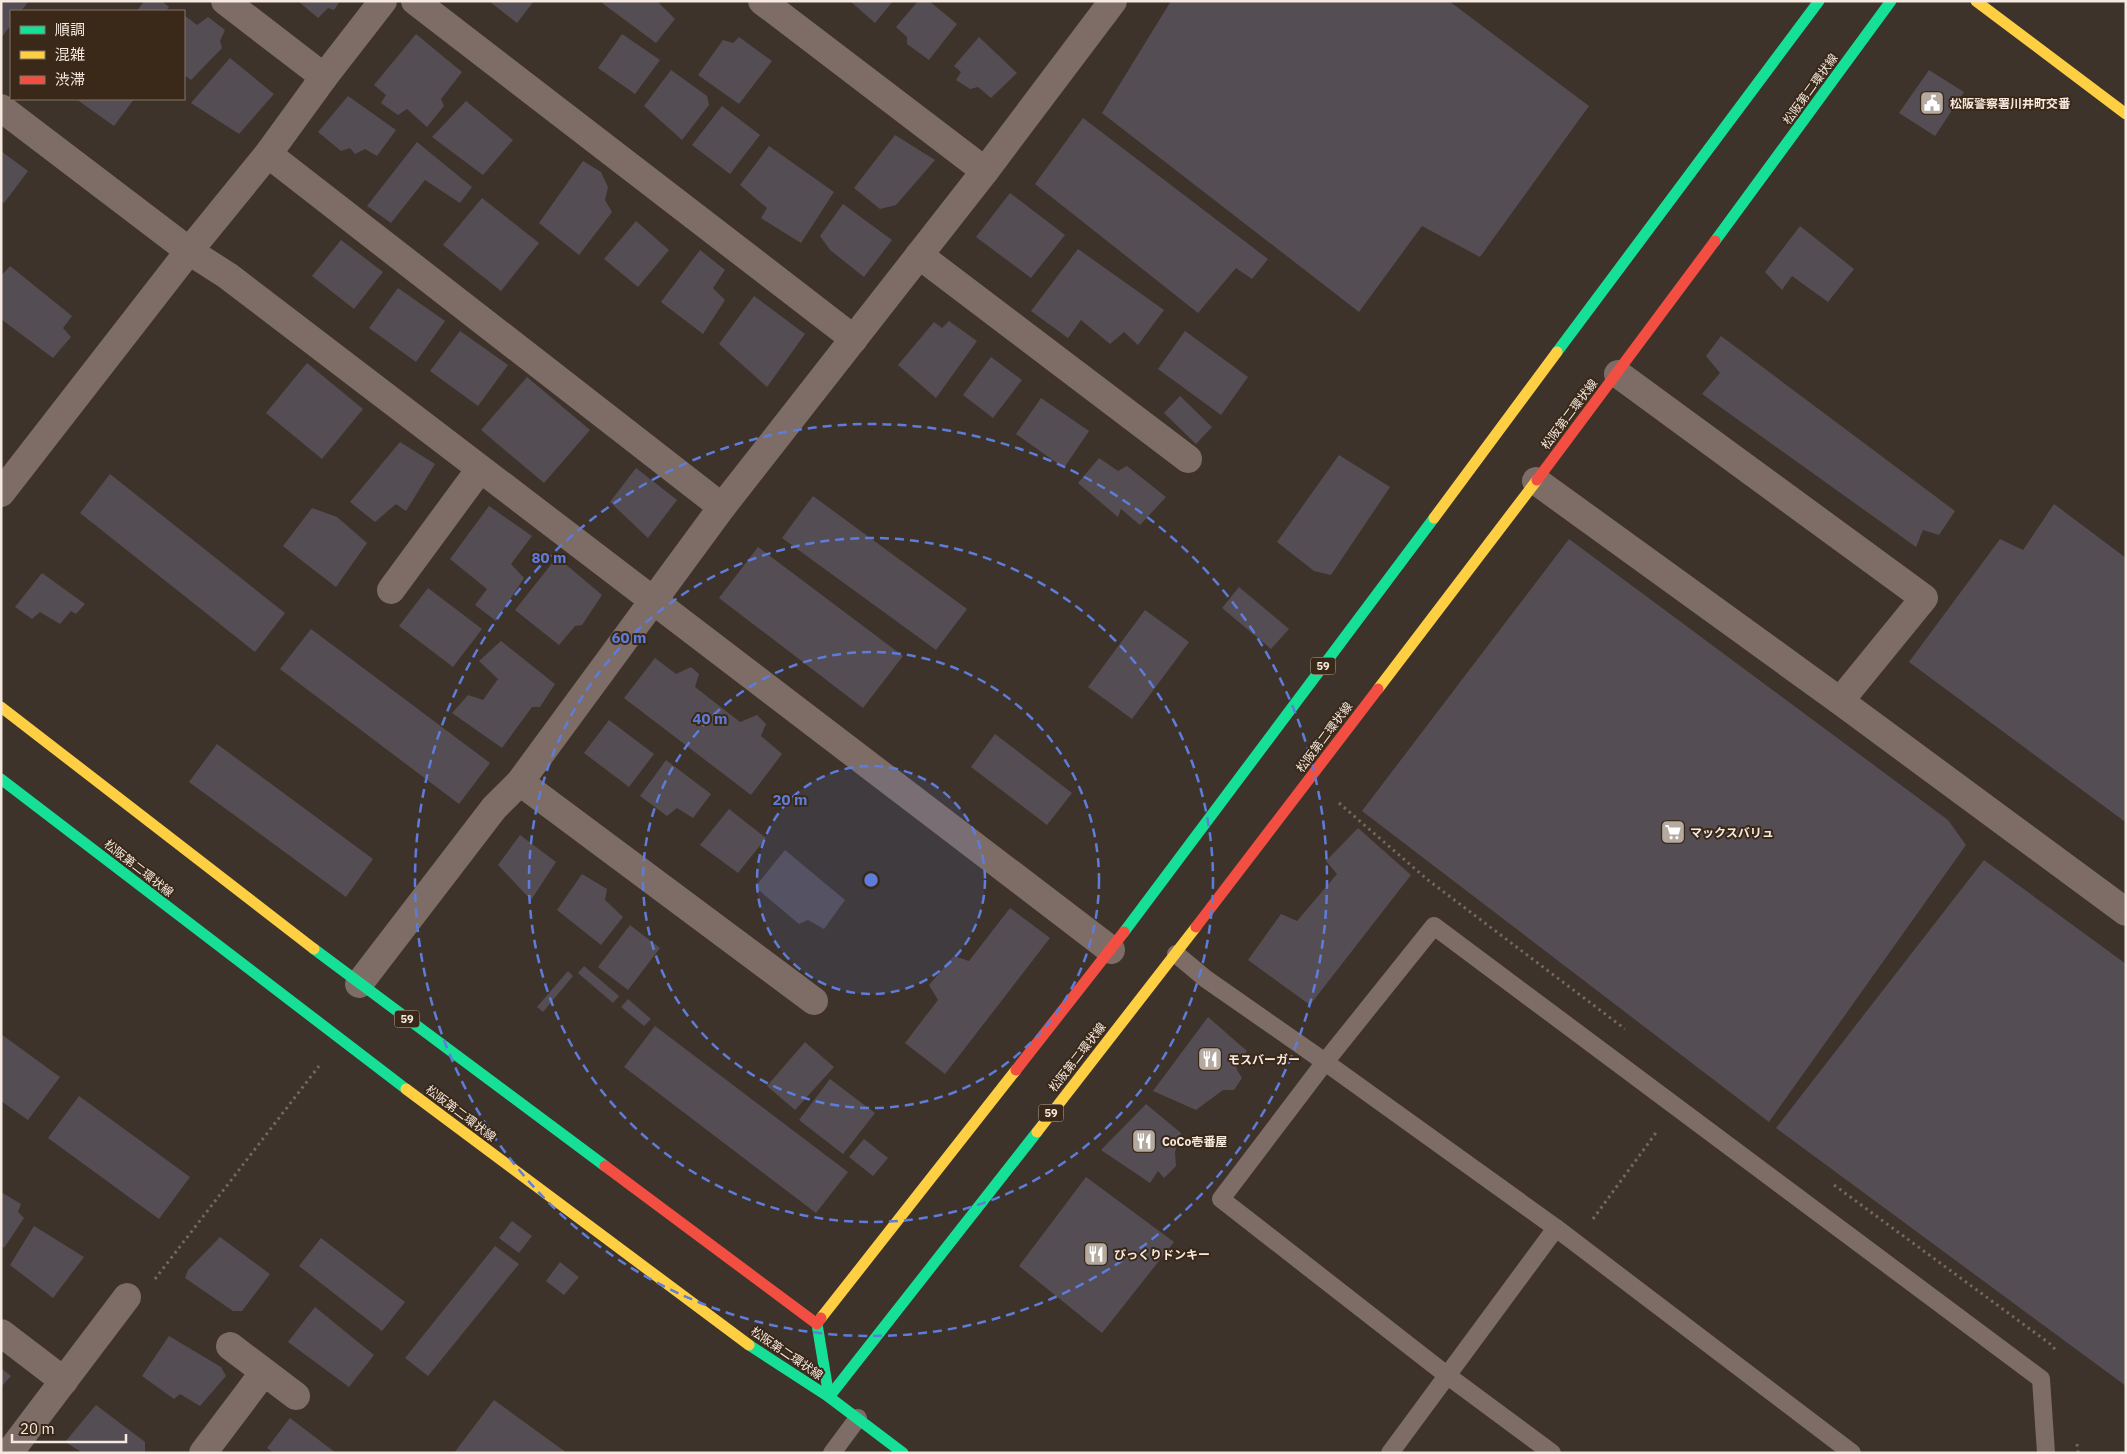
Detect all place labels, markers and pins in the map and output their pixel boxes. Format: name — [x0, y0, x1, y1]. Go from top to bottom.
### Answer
public building icon: 松阪警察署川井町交番 — [1919, 90, 1945, 116]
place label: 松阪警察署川井町交番 — [1950, 96, 2071, 111]
supermarket icon: マックスバリュ — [1660, 819, 1686, 845]
place label: マックスバリュ — [1690, 825, 1774, 840]
centre of rings — [862, 871, 880, 889]
restaurant icon: モスバーガー — [1197, 1046, 1223, 1072]
place label: モスバーガー — [1228, 1052, 1300, 1067]
restaurant icon: CoCo壱番屋 — [1131, 1128, 1157, 1154]
place label: CoCo壱番屋 — [1162, 1134, 1227, 1149]
restaurant icon: びっくりドンキー — [1083, 1241, 1109, 1267]
place label: びっくりドンキー — [1114, 1247, 1210, 1262]

